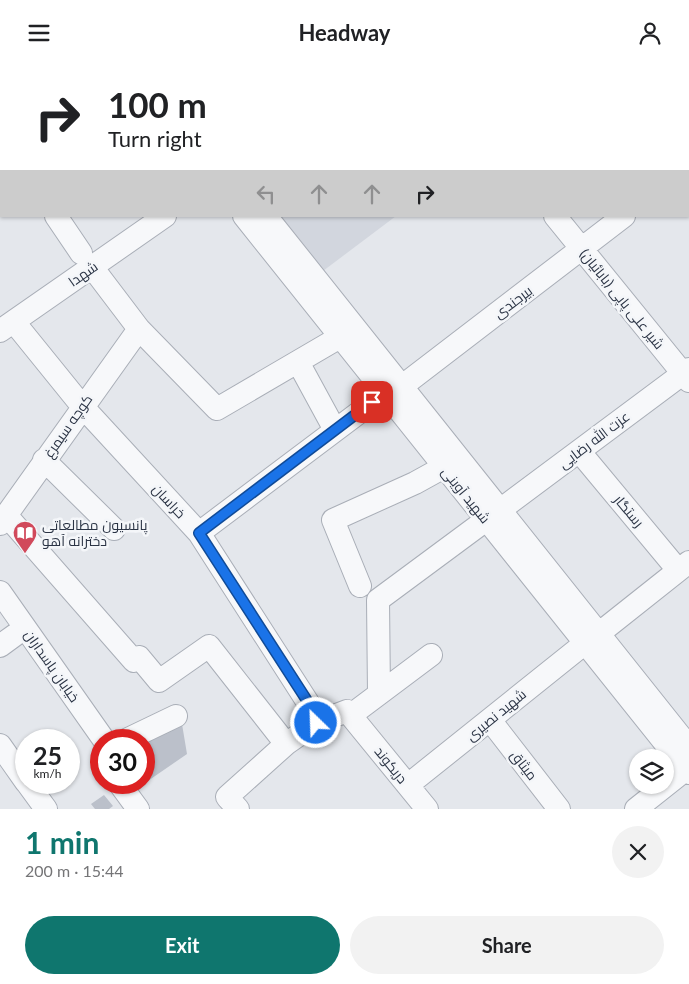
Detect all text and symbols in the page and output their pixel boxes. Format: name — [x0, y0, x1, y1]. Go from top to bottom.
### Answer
icon: menu — [25, 19, 53, 47]
text: Headway — [299, 19, 390, 46]
icon: person — [636, 19, 664, 47]
text: 100 m — [108, 83, 207, 125]
icon: right — [25, 85, 90, 150]
text: Turn right — [108, 125, 202, 152]
icon: left — [252, 180, 280, 208]
icon: ahead — [305, 180, 333, 208]
icon: ahead — [358, 180, 386, 208]
icon: right — [411, 180, 439, 208]
street label: شیر علی پاپی (بابائیان) — [575, 245, 668, 354]
street label: شهدا — [65, 257, 101, 290]
street label: بیرجندی — [490, 282, 535, 322]
pin — [351, 381, 393, 423]
icon: arrive — [358, 388, 386, 416]
street label: کوچه سیمرغ — [40, 391, 97, 462]
street label: عزت الله رضایی — [555, 407, 633, 472]
street label: شهید آوینی — [438, 463, 494, 526]
street label: خراسان — [149, 480, 189, 521]
street label: رستگار — [610, 490, 648, 530]
place label: پانسیون مطالعاتی دخترانه آهو — [42, 516, 148, 549]
library icon: پانسیون مطالعاتی دخترانه آهو — [12, 520, 38, 554]
street label: خیابان پاسداران — [20, 626, 84, 706]
street label: شهید نصیری — [462, 685, 529, 744]
position arrow — [289, 696, 341, 748]
speed limit sign: 30 — [90, 729, 155, 794]
text: 25 — [33, 740, 62, 770]
street label: دریکوند — [371, 743, 411, 787]
street label: میثاق — [507, 746, 541, 784]
map controls — [629, 749, 674, 794]
button: layers — [629, 749, 674, 794]
text: km/h — [33, 766, 62, 781]
text: 1 min — [25, 824, 99, 860]
button: close — [612, 826, 664, 878]
text: 200 m · 15:44 — [25, 861, 124, 880]
button: Exit — [25, 916, 340, 974]
button: Share — [350, 916, 664, 974]

